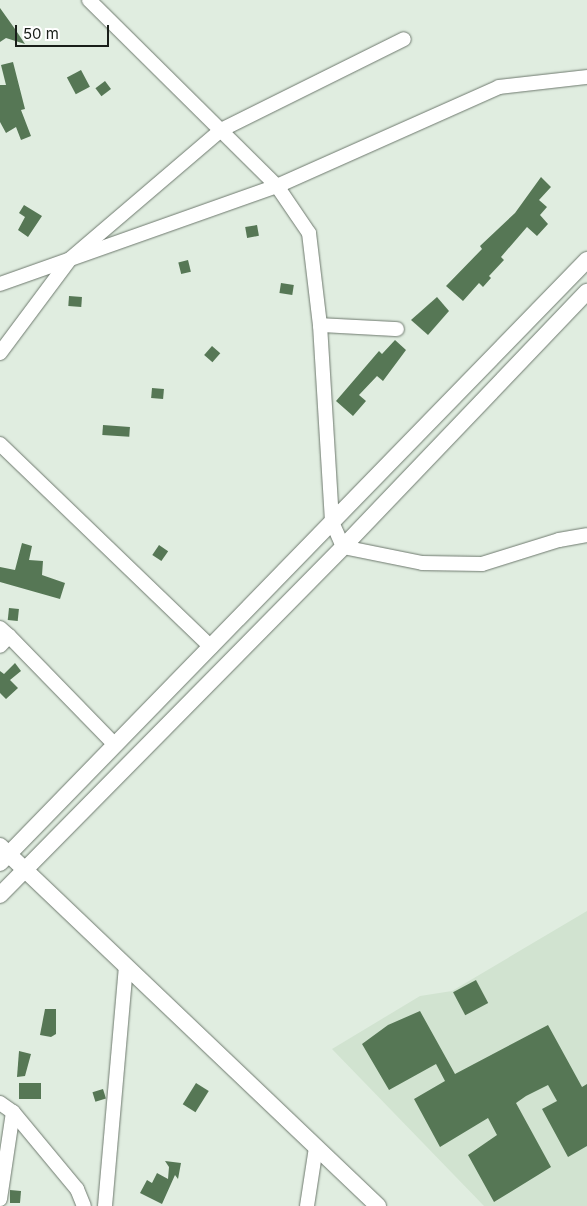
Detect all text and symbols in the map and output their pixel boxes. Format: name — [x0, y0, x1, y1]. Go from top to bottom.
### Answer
scale bar — [18, 15, 111, 47]
text: 50 m — [23, 24, 59, 43]

